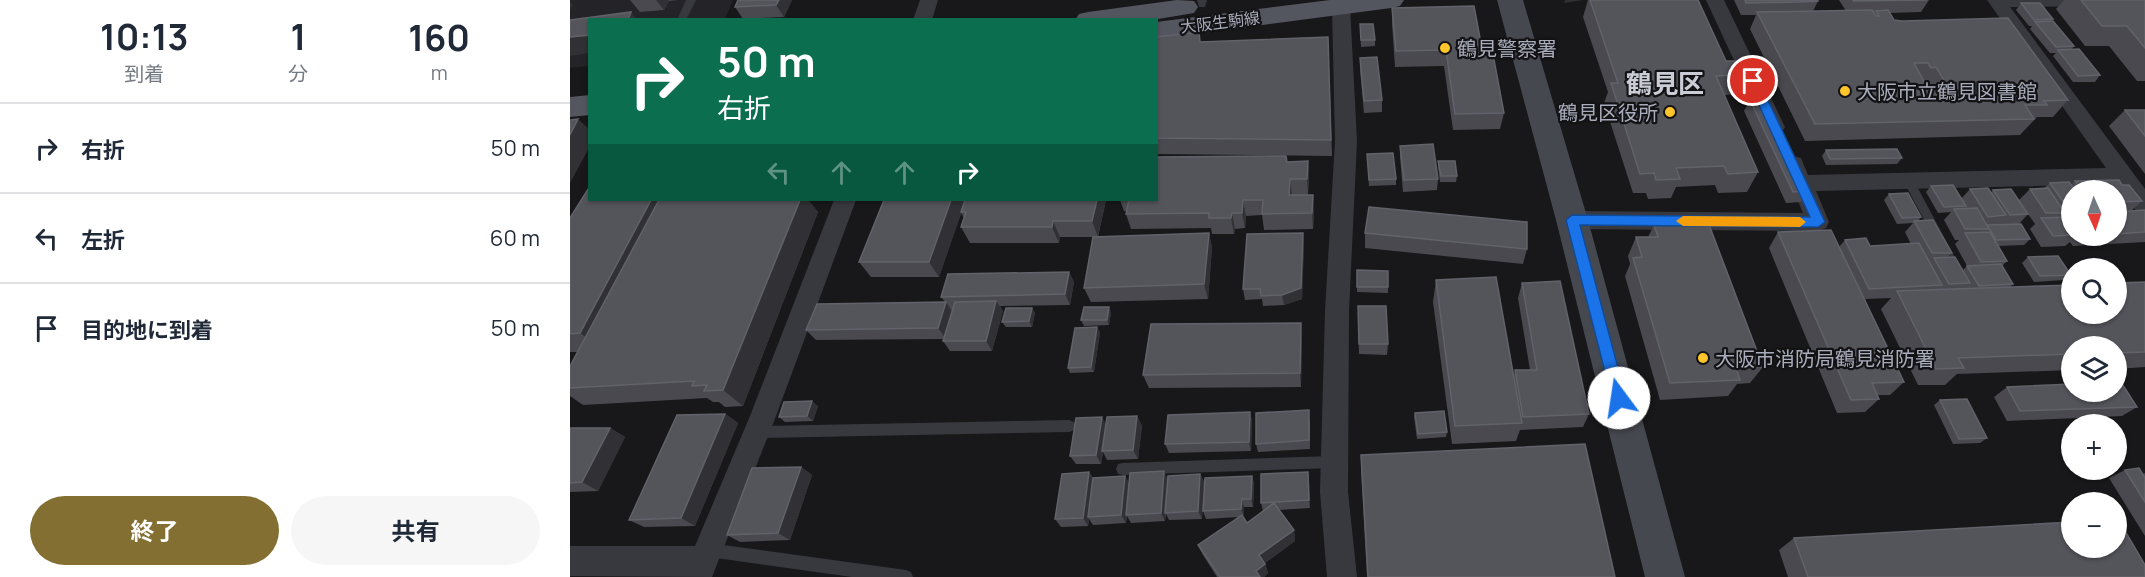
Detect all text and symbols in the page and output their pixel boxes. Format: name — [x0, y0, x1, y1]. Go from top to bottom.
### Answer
street label: 大阪生駒線 — [1179, 6, 1261, 38]
text: 10:13 — [100, 12, 188, 61]
text: 1 — [290, 12, 306, 61]
text: 160 — [408, 13, 470, 62]
text: 50 m — [717, 32, 815, 90]
place label: 鶴見警察署 — [1457, 35, 1557, 62]
marker: 鶴見警察署 — [1438, 41, 1452, 55]
icon: right — [618, 42, 696, 120]
pin — [1727, 55, 1778, 106]
text: m — [431, 59, 448, 86]
text: 到着 — [124, 60, 164, 87]
text: 分 — [288, 60, 308, 87]
icon: arrive — [1736, 64, 1769, 97]
district label: 鶴見区 — [1626, 65, 1704, 101]
place label: 大阪市立鶴見図書館 — [1857, 78, 2037, 105]
marker: 大阪市立鶴見図書館 — [1838, 84, 1852, 98]
text: 右折 — [717, 89, 771, 126]
place label: 鶴見区役所 — [1558, 99, 1658, 126]
marker: 鶴見区役所 — [1663, 105, 1677, 119]
icon: right — [30, 132, 63, 165]
text: 50 m — [491, 133, 540, 163]
text: 右折 — [81, 135, 125, 165]
icon: left — [762, 156, 795, 189]
icon: ahead — [825, 156, 858, 189]
icon: ahead — [888, 156, 921, 189]
icon: right — [951, 156, 984, 189]
north arrow — [2061, 180, 2127, 246]
map controls — [2061, 180, 2127, 558]
icon: left — [30, 222, 63, 255]
text: 60 m — [490, 223, 540, 253]
text: 左折 — [81, 225, 125, 255]
button: search — [2061, 258, 2127, 324]
icon: arrive — [30, 312, 63, 345]
text: 50 m — [491, 313, 540, 343]
text: 目的地に到着 — [81, 315, 213, 345]
button: layers — [2061, 336, 2127, 402]
place label: 大阪市消防局鶴見消防署 — [1715, 345, 1935, 372]
marker: 大阪市消防局鶴見消防署 — [1696, 351, 1710, 365]
position arrow — [1587, 366, 1651, 430]
button: + — [2061, 414, 2127, 480]
button: − — [2061, 492, 2127, 558]
button: 終了 — [30, 496, 279, 565]
button: 共有 — [291, 496, 540, 565]

